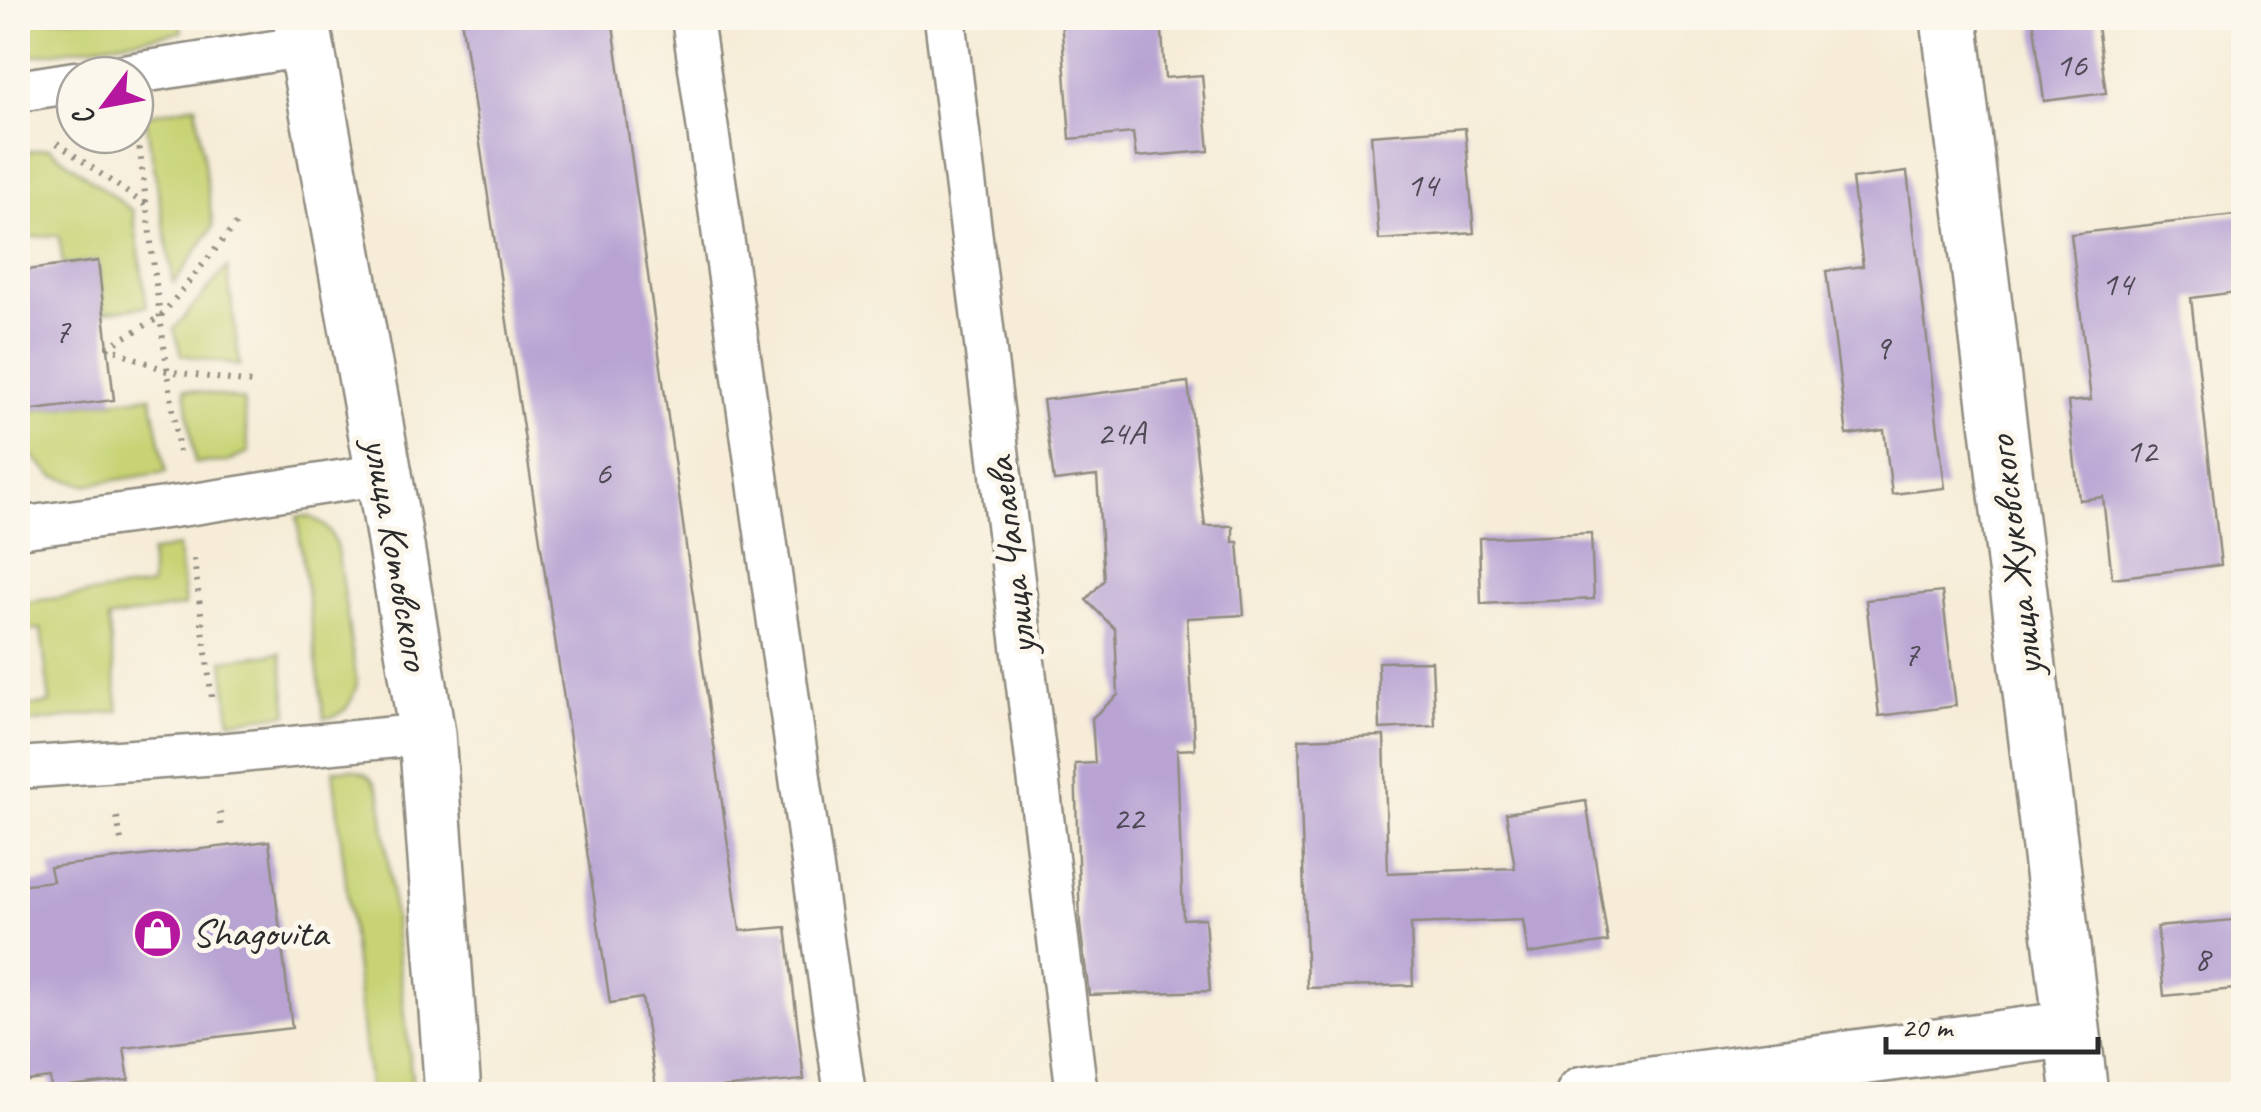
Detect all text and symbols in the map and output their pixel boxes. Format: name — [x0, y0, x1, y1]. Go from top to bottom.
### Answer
house number: 16 — [2055, 42, 2088, 87]
north arrow — [55, 55, 155, 155]
text: С — [64, 100, 103, 133]
house number: 14 — [1406, 162, 1441, 207]
house number: 14 — [2101, 261, 2136, 306]
house number: 7 — [54, 308, 72, 353]
house number: 9 — [1874, 325, 1893, 370]
house number: 24А — [1096, 410, 1147, 455]
house number: 12 — [2125, 428, 2160, 473]
street label: улица Жуковского — [1975, 431, 2055, 681]
street label: улица Котовского — [352, 432, 442, 676]
house number: 6 — [595, 450, 612, 495]
street label: улица Чапаева — [974, 452, 1048, 660]
house number: 7 — [1903, 631, 1921, 676]
house number: 22 — [1112, 795, 1147, 840]
shop icon: Shagovita — [131, 907, 183, 959]
place label: Shagovita — [192, 908, 331, 958]
house number: 8 — [2194, 936, 2213, 981]
scale bar — [1886, 992, 2098, 1054]
text: 20 m — [1901, 1008, 1954, 1046]

